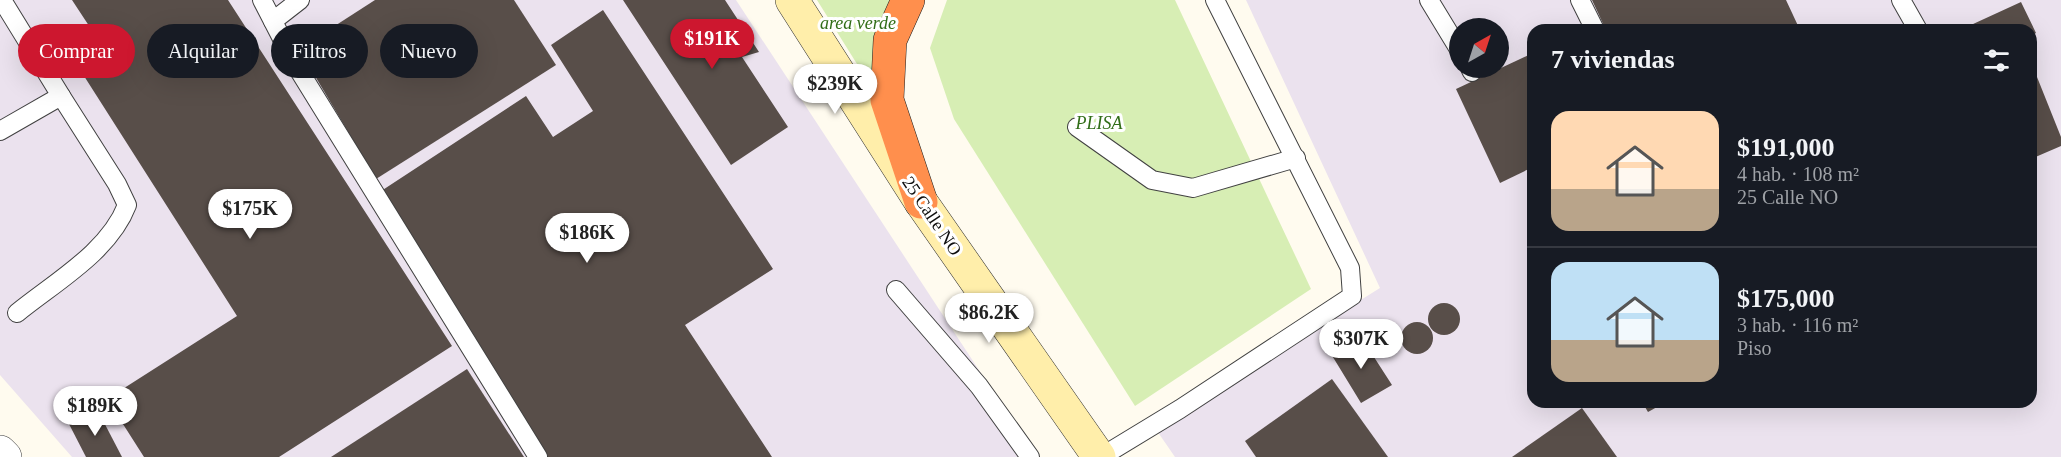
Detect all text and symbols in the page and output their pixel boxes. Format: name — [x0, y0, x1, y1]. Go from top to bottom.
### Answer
park label: area verde — [820, 13, 896, 33]
north arrow — [1449, 18, 1509, 78]
map controls — [1449, 18, 1509, 78]
pin: $191K — [670, 19, 754, 70]
chip: Comprar — [18, 24, 135, 78]
chip: Alquilar — [147, 24, 259, 78]
chip: Filtros — [271, 24, 368, 78]
chip: Nuevo — [380, 24, 478, 78]
text: $191K — [684, 27, 740, 49]
icon: filters — [1980, 44, 2013, 77]
text: 7 viviendas — [1551, 45, 1675, 74]
pin: $239K — [793, 64, 877, 115]
text: $239K — [807, 72, 863, 94]
park label: PLISA — [1075, 113, 1124, 133]
text: $191,000 — [1737, 133, 1835, 162]
icon: home — [1599, 135, 1671, 207]
text: 4 hab. · 108 m² — [1737, 163, 1859, 185]
street label: 25 Calle NO — [898, 173, 966, 259]
text: 25 Calle NO — [1737, 186, 1838, 208]
pin: $175K — [208, 189, 292, 240]
text: $175K — [222, 197, 278, 219]
pin: $186K — [545, 213, 629, 264]
text: $186K — [559, 221, 615, 243]
text: $175,000 — [1737, 284, 1835, 313]
icon: home — [1599, 286, 1671, 358]
pin: $86.2K — [940, 293, 1038, 344]
text: $86.2K — [959, 301, 1019, 323]
text: 3 hab. · 116 m² — [1737, 314, 1858, 336]
pin: $307K — [1319, 319, 1403, 370]
text: $307K — [1333, 327, 1389, 349]
text: Piso — [1737, 337, 1771, 359]
pin: $189K — [53, 386, 137, 437]
text: $189K — [67, 394, 123, 416]

